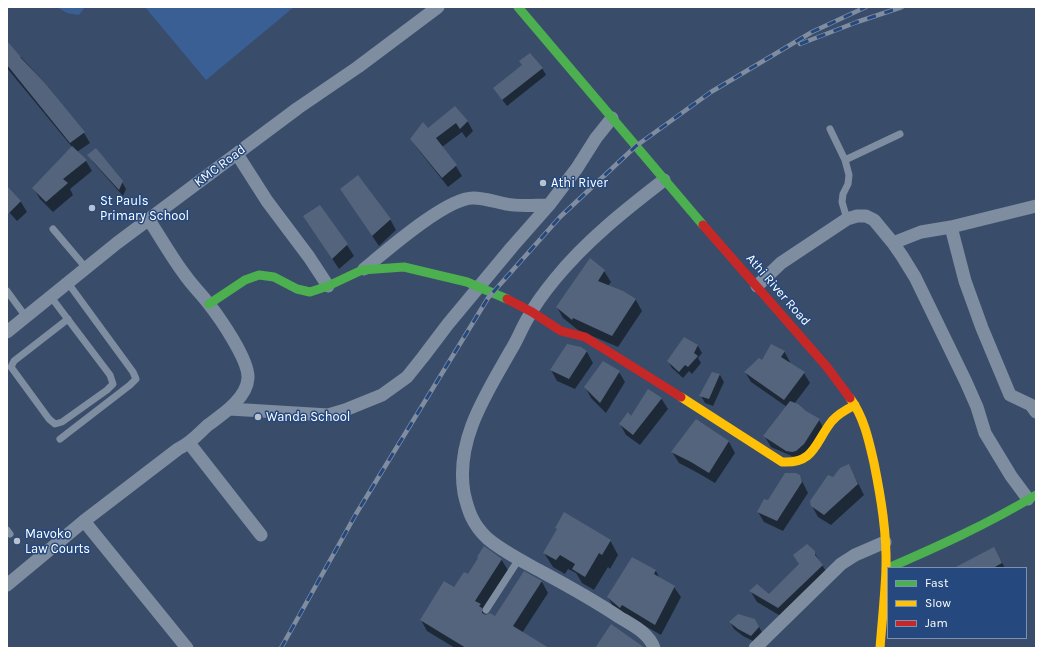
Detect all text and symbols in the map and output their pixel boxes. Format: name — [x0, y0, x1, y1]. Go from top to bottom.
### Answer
street label: KMC Road — [191, 142, 249, 190]
place label: Athi River — [551, 175, 608, 191]
marker: Athi River — [538, 178, 548, 188]
place label: St Pauls Primary School — [100, 193, 189, 224]
marker: St Pauls Primary School — [87, 203, 97, 213]
street label: Athi River Road — [743, 251, 813, 329]
place label: Wanda School — [266, 409, 350, 425]
marker: Wanda School — [253, 412, 263, 422]
place label: Mavoko Law Courts — [25, 526, 90, 557]
marker: Mavoko Law Courts — [12, 536, 22, 546]
legend — [887, 567, 1027, 639]
text: Fast — [925, 576, 948, 590]
text: Slow — [925, 596, 951, 610]
text: Jam — [925, 616, 948, 630]

